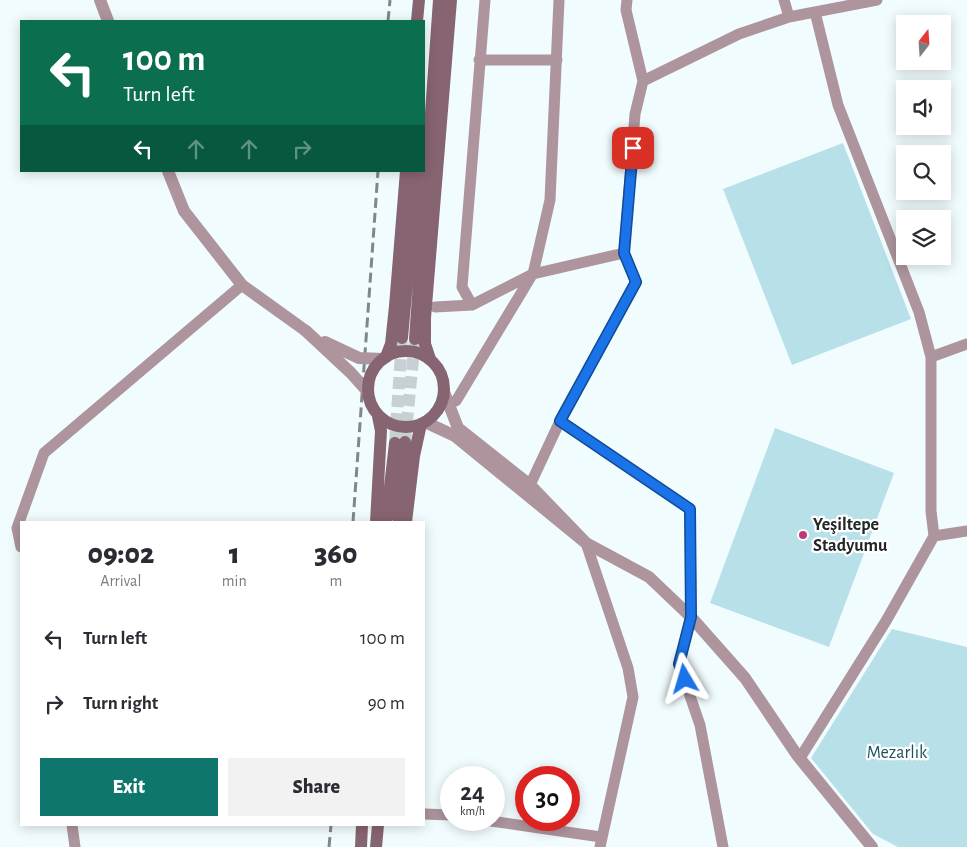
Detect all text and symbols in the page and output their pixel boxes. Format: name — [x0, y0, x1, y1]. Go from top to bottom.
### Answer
north arrow — [896, 15, 951, 70]
map controls — [896, 15, 951, 265]
icon: left — [40, 40, 105, 105]
text: 100 m — [123, 42, 206, 77]
button: sound — [896, 80, 951, 135]
text: Turn left — [123, 83, 195, 105]
pin — [612, 127, 654, 169]
icon: arrive — [619, 134, 647, 162]
icon: left — [129, 135, 157, 163]
icon: ahead — [182, 135, 210, 163]
icon: ahead — [235, 135, 263, 163]
icon: right — [288, 135, 316, 163]
button: search — [896, 145, 951, 200]
button: layers — [896, 210, 951, 265]
place label: Yeşiltepe Stadyumu — [813, 516, 888, 555]
marker: Yeşiltepe Stadyumu — [797, 529, 809, 541]
text: 09:02 — [87, 539, 154, 569]
text: 1 — [229, 539, 240, 569]
text: 360 — [314, 539, 358, 569]
text: Arrival — [100, 573, 141, 589]
text: min — [222, 573, 247, 589]
text: m — [329, 573, 342, 589]
icon: left — [40, 625, 68, 653]
text: Turn left — [83, 629, 147, 648]
text: 100 m — [360, 629, 405, 648]
position arrow — [658, 652, 710, 704]
icon: right — [40, 690, 68, 718]
text: Turn right — [83, 694, 158, 713]
text: 90 m — [368, 694, 405, 713]
park label: Mezarlık — [867, 744, 928, 762]
button: Exit — [40, 758, 218, 816]
button: Share — [228, 758, 405, 816]
speed limit sign: 30 — [515, 766, 580, 831]
text: 24 — [460, 780, 485, 805]
text: km/h — [460, 805, 485, 817]

